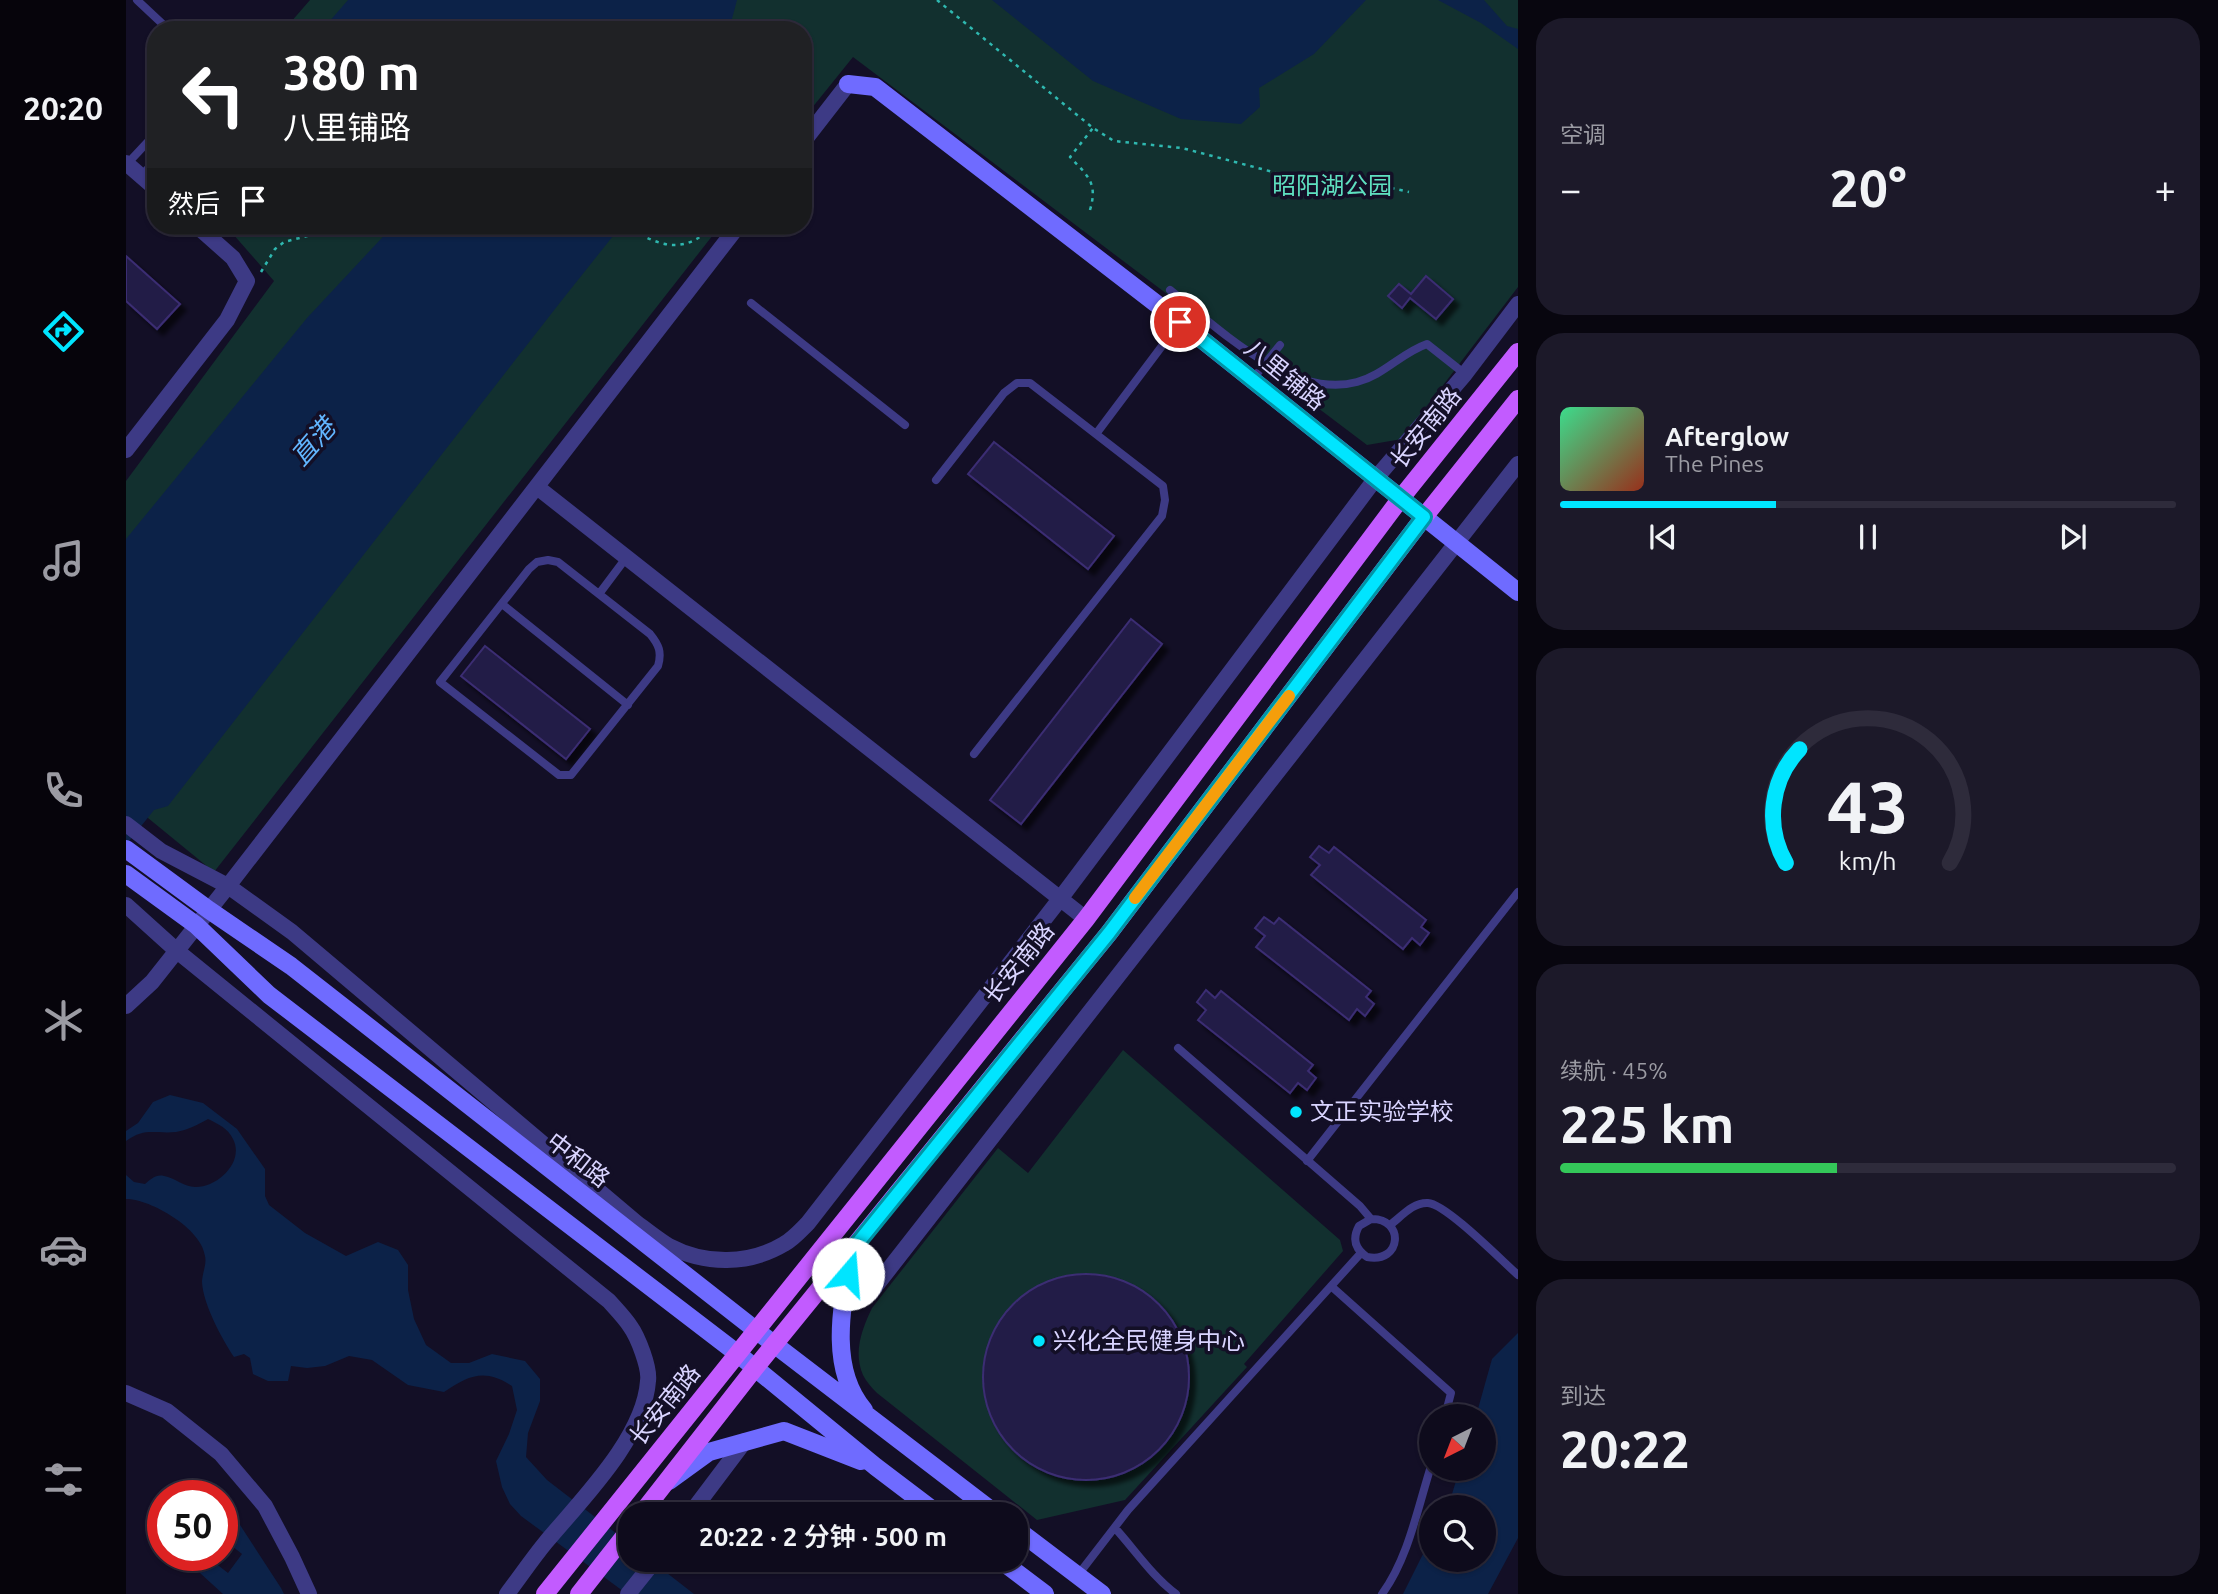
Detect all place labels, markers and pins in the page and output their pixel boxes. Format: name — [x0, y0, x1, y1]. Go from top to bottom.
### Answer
pin — [1150, 292, 1210, 352]
place label: 文正实验学校 — [1310, 1098, 1454, 1125]
marker: 文正实验学校 — [1288, 1104, 1304, 1120]
place label: 兴化全民健身中心 — [1053, 1327, 1245, 1354]
marker: 兴化全民健身中心 — [1031, 1333, 1047, 1349]

